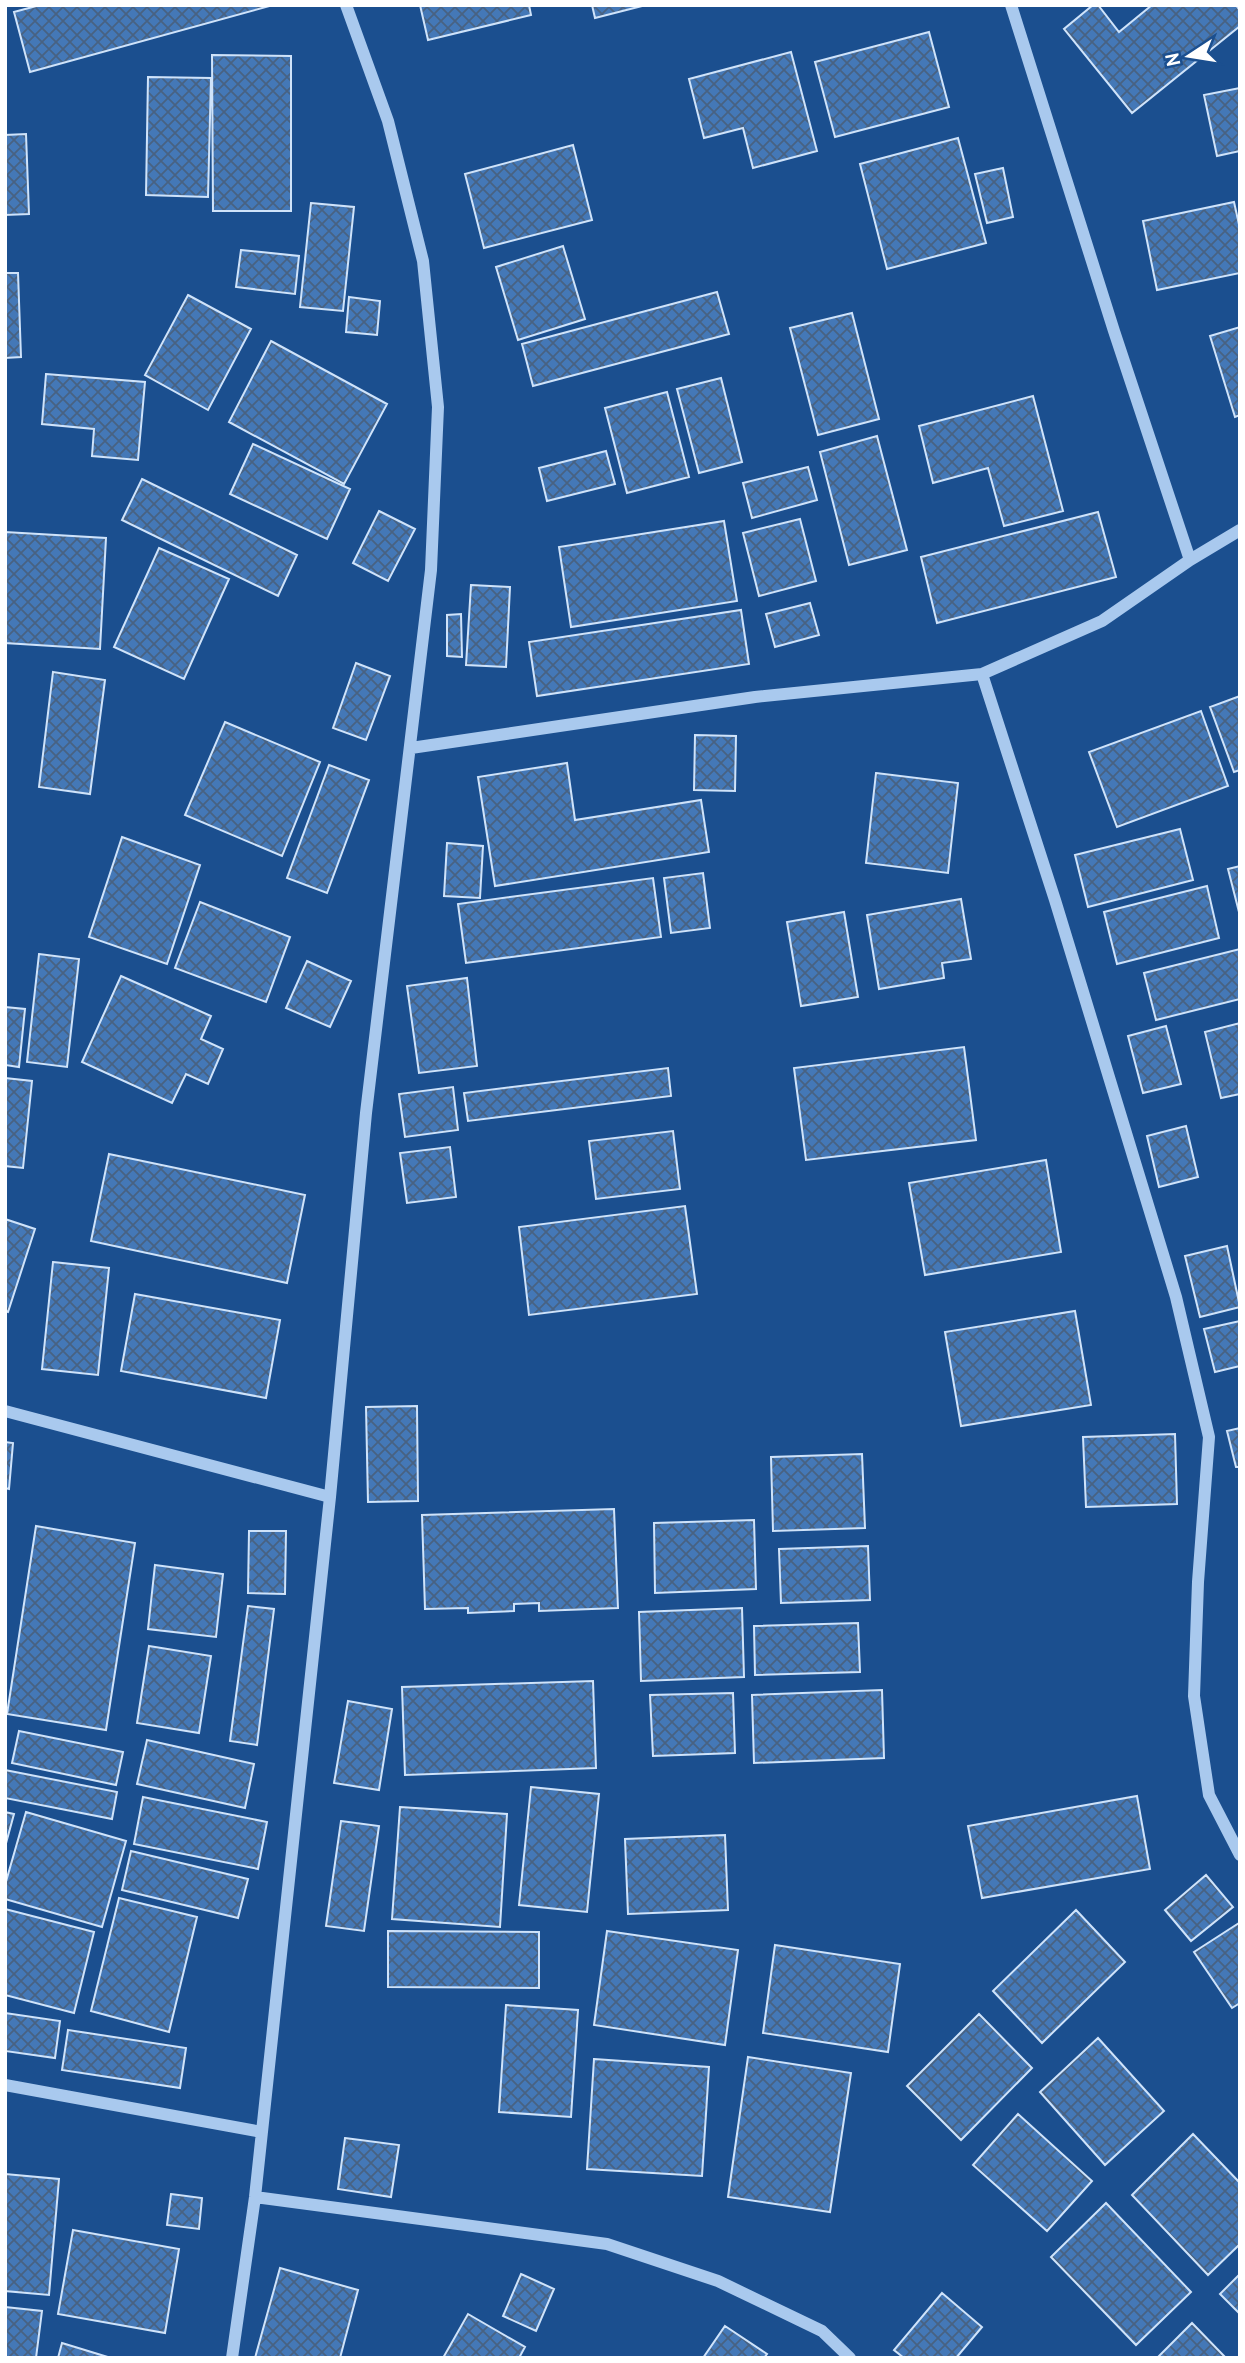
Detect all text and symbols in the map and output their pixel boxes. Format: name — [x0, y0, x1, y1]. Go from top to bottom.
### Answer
north arrow — [1154, 21, 1224, 91]
text: N — [1159, 51, 1185, 68]

